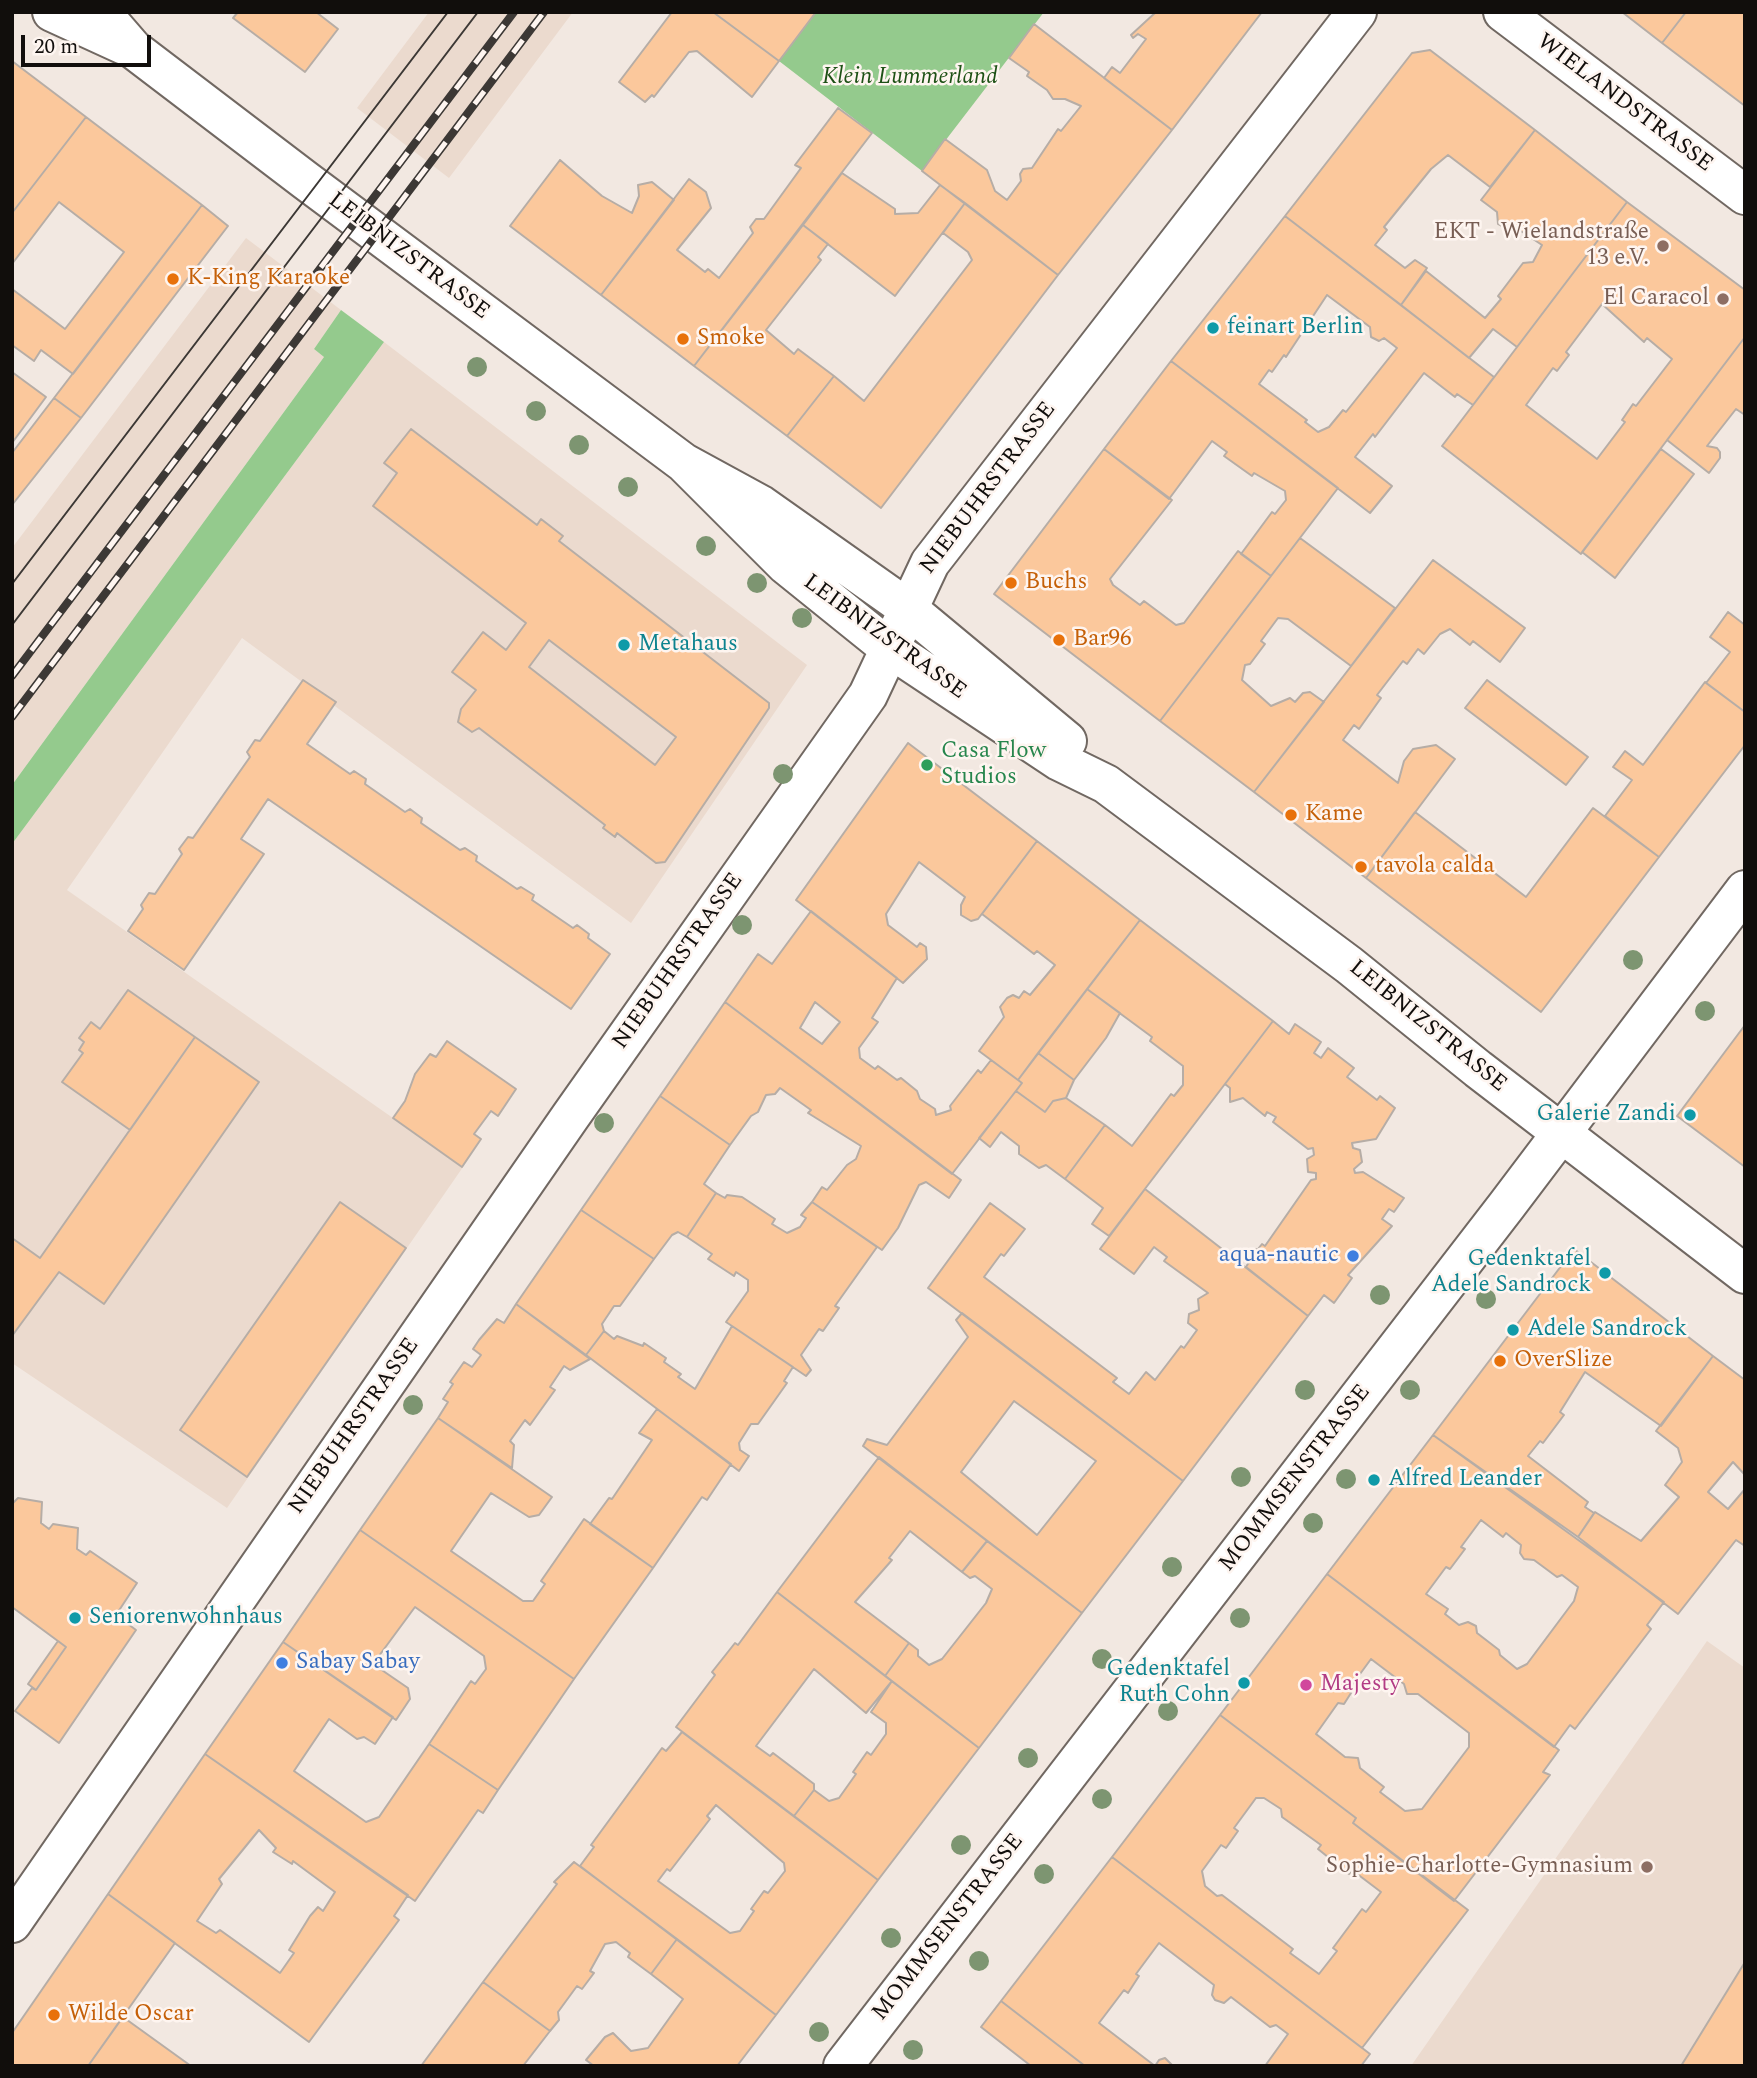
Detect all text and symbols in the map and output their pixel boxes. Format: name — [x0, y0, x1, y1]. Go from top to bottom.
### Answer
scale bar — [24, 21, 154, 65]
street label: WIELANDSTRASSE — [1530, 29, 1718, 179]
text: 20 m — [34, 31, 78, 63]
park label: Klein Lummerland — [822, 64, 998, 92]
street label: LEIBNIZSTRASSE — [322, 187, 494, 327]
place label: EKT - Wielandstraße 13 e.V. — [1433, 219, 1649, 273]
marker: EKT - Wielandstraße 13 e.V. — [1655, 238, 1671, 254]
place label: K-King Karaoke — [187, 265, 350, 293]
marker: K-King Karaoke — [165, 271, 181, 287]
place label: El Caracol — [1603, 285, 1709, 313]
marker: El Caracol — [1715, 291, 1731, 307]
place label: feinart Berlin — [1227, 314, 1364, 342]
marker: feinart Berlin — [1205, 320, 1221, 336]
place label: Smoke — [697, 325, 765, 353]
marker: Smoke — [675, 331, 691, 347]
street label: NIEBUHRSTRASSE — [915, 397, 1063, 581]
place label: Buchs — [1025, 569, 1087, 597]
street label: LEIBNIZSTRASSE — [797, 570, 971, 706]
marker: Buchs — [1003, 575, 1019, 591]
place label: Bar96 — [1073, 626, 1132, 654]
place label: Metahaus — [638, 631, 738, 659]
marker: Bar96 — [1051, 632, 1067, 648]
marker: Metahaus — [616, 637, 632, 653]
place label: Casa Flow Studios — [941, 738, 1046, 792]
marker: Casa Flow Studios — [919, 757, 935, 773]
place label: Kame — [1305, 801, 1363, 829]
marker: Kame — [1283, 807, 1299, 823]
place label: tavola calda — [1375, 853, 1495, 881]
marker: tavola calda — [1353, 859, 1369, 875]
street label: NIEBUHRSTRASSE — [608, 869, 750, 1055]
street label: LEIBNIZSTRASSE — [1343, 955, 1511, 1099]
place label: Galerie Zandi — [1537, 1101, 1676, 1129]
marker: Galerie Zandi — [1682, 1107, 1698, 1123]
place label: aqua-nautic — [1219, 1242, 1339, 1270]
place label: Gedenktafel Adele Sandrock — [1431, 1246, 1591, 1300]
marker: aqua-nautic — [1345, 1248, 1361, 1264]
marker: Gedenktafel Adele Sandrock — [1597, 1265, 1613, 1281]
place label: Adele Sandrock — [1527, 1316, 1687, 1344]
marker: Adele Sandrock — [1505, 1322, 1521, 1338]
street label: NIEBUHRSTRASSE — [284, 1334, 426, 1520]
place label: OverSlize — [1514, 1347, 1612, 1375]
marker: OverSlize — [1492, 1353, 1508, 1369]
street label: MOMMSENSTRASSE — [1214, 1380, 1378, 1578]
place label: Alfred Leander — [1388, 1466, 1542, 1494]
marker: Alfred Leander — [1366, 1472, 1382, 1488]
place label: Seniorenwohnhaus — [89, 1604, 283, 1632]
marker: Seniorenwohnhaus — [67, 1610, 83, 1626]
place label: Sabay Sabay — [296, 1649, 420, 1677]
marker: Sabay Sabay — [274, 1655, 290, 1671]
place label: Gedenktafel Ruth Cohn — [1107, 1656, 1230, 1710]
place label: Majesty — [1320, 1671, 1401, 1699]
marker: Gedenktafel Ruth Cohn — [1236, 1675, 1252, 1691]
marker: Majesty — [1298, 1677, 1314, 1693]
street label: MOMMSENSTRASSE — [867, 1829, 1031, 2027]
place label: Sophie-Charlotte-Gymnasium — [1326, 1853, 1633, 1881]
marker: Sophie-Charlotte-Gymnasium — [1639, 1859, 1655, 1875]
place label: Wilde Oscar — [68, 2001, 194, 2029]
marker: Wilde Oscar — [46, 2007, 62, 2023]

